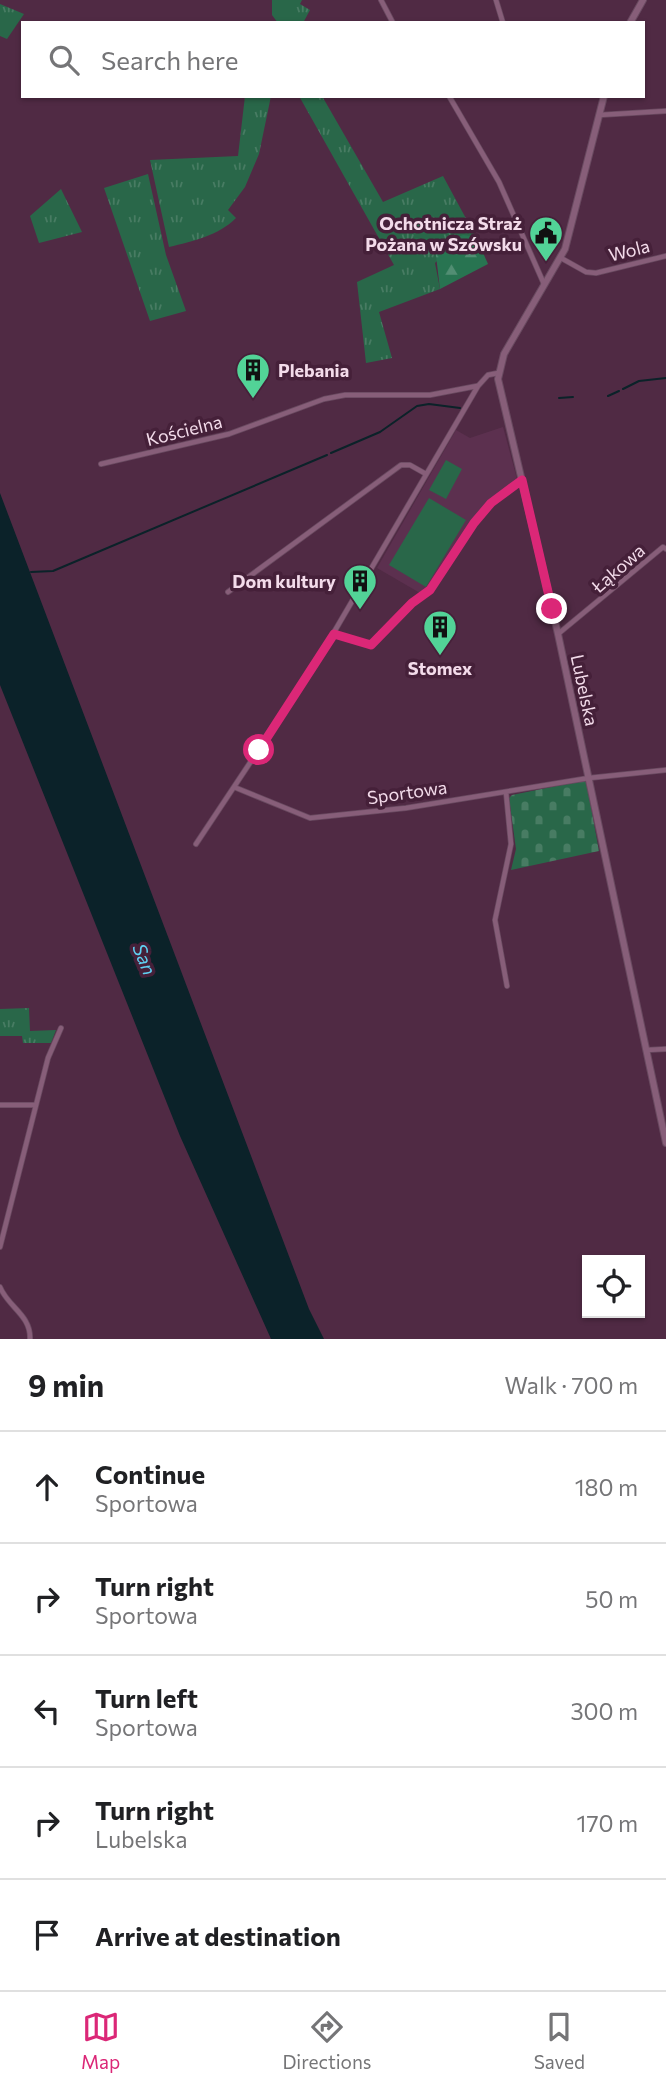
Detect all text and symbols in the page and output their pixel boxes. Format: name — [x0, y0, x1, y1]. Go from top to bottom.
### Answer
search box — [21, 21, 645, 98]
icon: search — [45, 41, 83, 79]
text: Search here — [101, 44, 239, 75]
place label: Ochotnicza Straż Pożana w Szówsku — [365, 212, 522, 255]
public building icon: Ochotnicza Straż Pożana w Szówsku — [527, 214, 565, 263]
street label: Wola — [606, 234, 652, 266]
building icon: Plebania — [234, 351, 272, 400]
place label: Plebania — [278, 359, 349, 381]
street label: Kościelna — [144, 410, 224, 450]
street label: Łąkowa — [586, 539, 649, 598]
building icon: Dom kultury — [341, 562, 379, 611]
place label: Dom kultury — [232, 570, 336, 592]
route end — [536, 593, 567, 624]
building icon: Stomex — [421, 608, 459, 657]
street label: Lubelska — [567, 652, 603, 728]
place label: Stomex — [408, 657, 472, 679]
route start — [243, 734, 274, 765]
street label: Sportowa — [366, 776, 448, 808]
water label: San — [128, 940, 162, 978]
map controls — [582, 1255, 645, 1318]
button: locate — [582, 1255, 645, 1318]
text: 9 min — [28, 1366, 104, 1403]
text: Walk · 700 m — [505, 1371, 638, 1399]
text: Continue — [95, 1458, 205, 1489]
icon: ahead — [28, 1468, 66, 1506]
text: 180 m — [575, 1473, 638, 1501]
text: Sportowa — [95, 1489, 198, 1517]
text: Turn right — [95, 1570, 214, 1601]
icon: right — [28, 1580, 66, 1618]
text: 50 m — [585, 1585, 638, 1613]
text: Sportowa — [95, 1601, 198, 1629]
text: Turn left — [95, 1682, 198, 1713]
icon: left — [28, 1692, 66, 1730]
text: 300 m — [570, 1697, 638, 1725]
text: Sportowa — [95, 1713, 198, 1741]
text: Turn right — [95, 1794, 214, 1825]
icon: right — [28, 1804, 66, 1842]
text: 170 m — [577, 1809, 638, 1837]
text: Lubelska — [95, 1825, 188, 1853]
icon: arrive — [28, 1916, 66, 1954]
text: Arrive at destination — [95, 1920, 341, 1951]
tab: Map — [81, 2008, 120, 2073]
tab: Directions — [282, 2008, 372, 2073]
tab: Saved — [534, 2008, 585, 2073]

